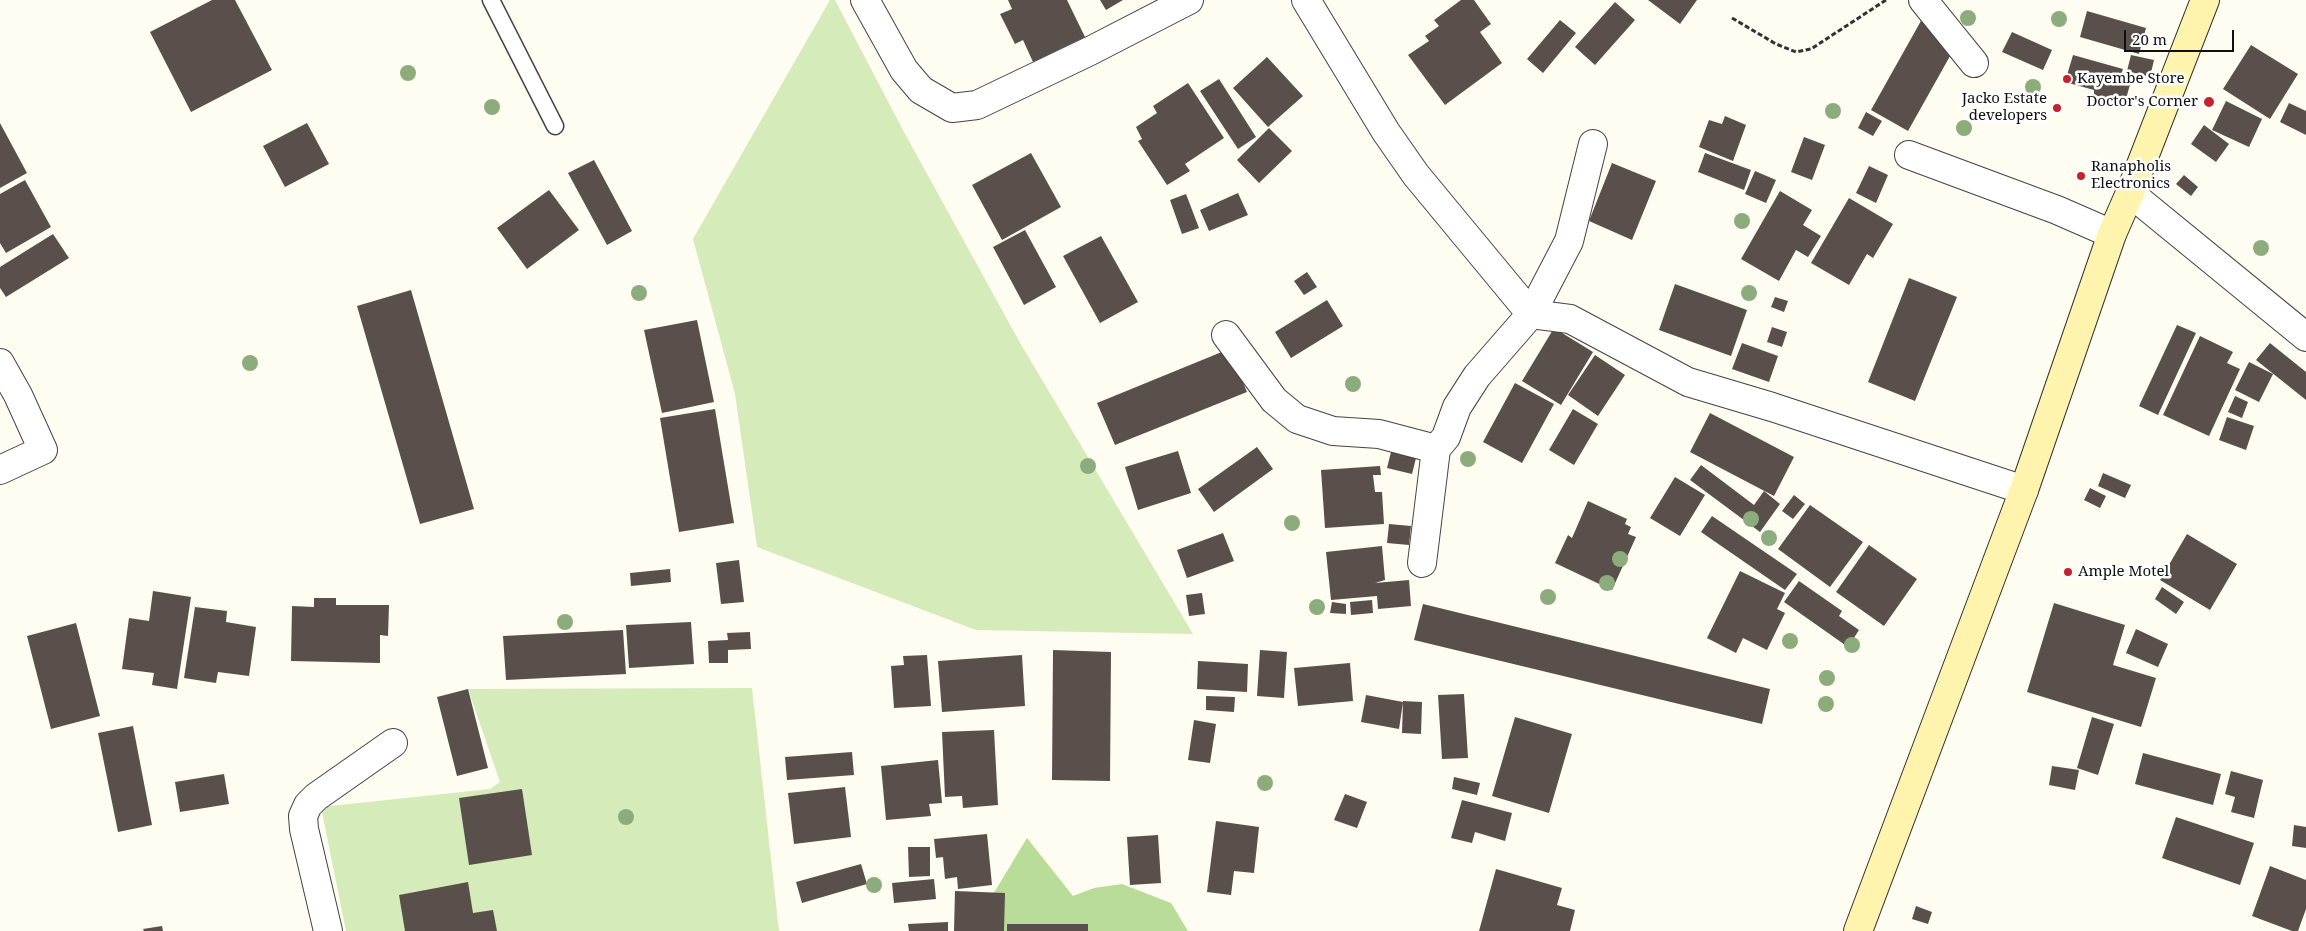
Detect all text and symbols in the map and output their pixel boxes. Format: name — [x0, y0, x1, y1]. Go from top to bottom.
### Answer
scale bar — [2126, 20, 2236, 52]
text: 20 m — [2132, 29, 2167, 49]
place label: Kayembe Store — [2077, 70, 2185, 88]
marker: Kayembe Store — [2061, 73, 2073, 85]
place label: Jacko Estate developers — [1962, 90, 2047, 125]
place label: Doctor's Corner — [2086, 93, 2198, 111]
marker: Doctor's Corner — [2202, 95, 2216, 109]
marker: Jacko Estate developers — [2051, 102, 2063, 114]
place label: Ranapholis Electronics — [2091, 158, 2171, 193]
marker: Ranapholis Electronics — [2075, 170, 2087, 182]
place label: Ample Motel — [2078, 563, 2169, 581]
marker: Ample Motel — [2062, 566, 2074, 578]

